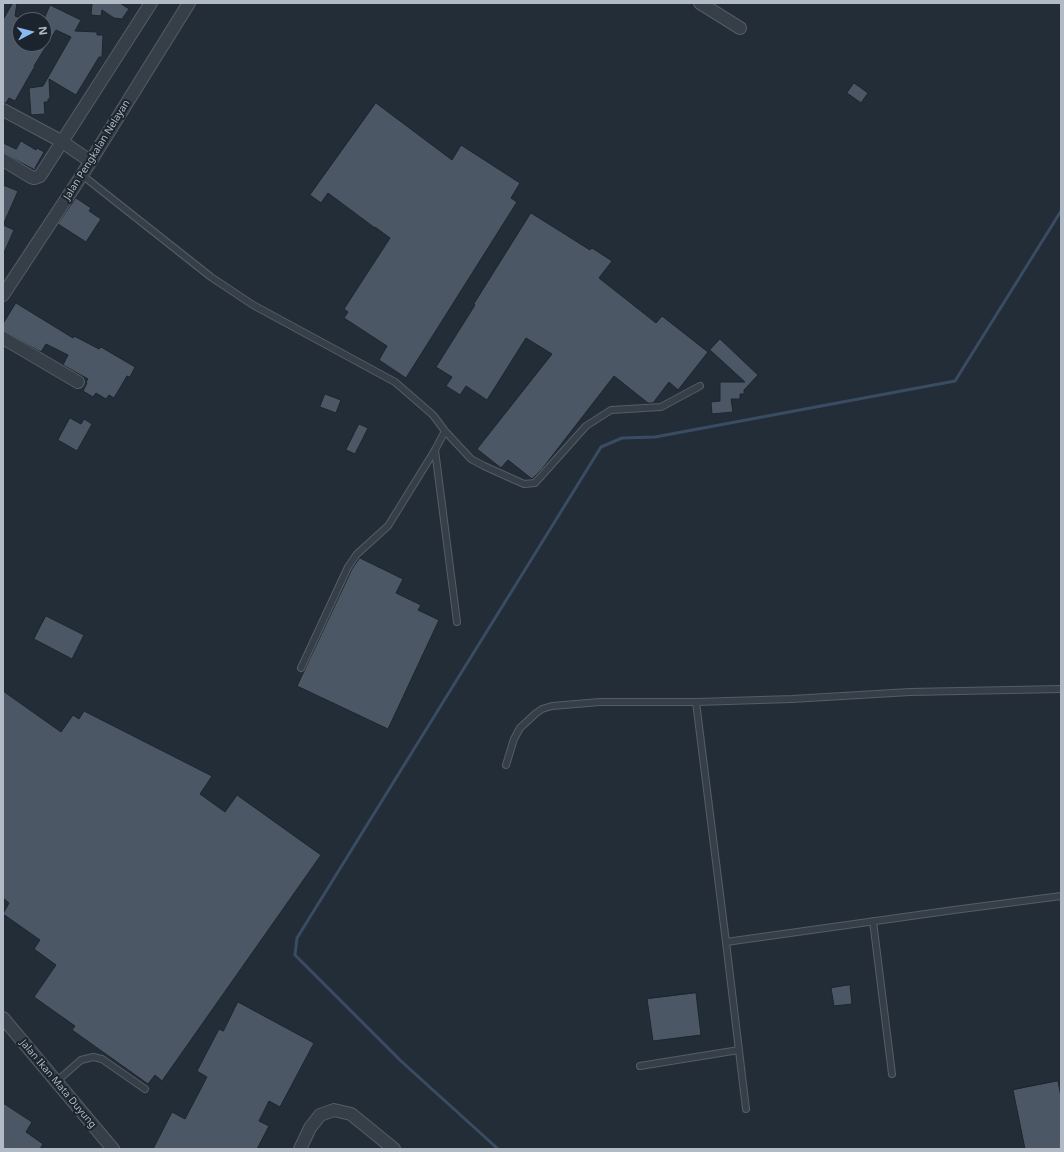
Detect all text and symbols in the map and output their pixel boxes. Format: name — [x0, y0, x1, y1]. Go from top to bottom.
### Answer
north arrow — [12, 12, 52, 52]
text: N — [35, 25, 51, 36]
street label: Jalan Pengkalan Nelayan — [61, 98, 133, 202]
street label: Jalan Ikan Mata Duyung — [17, 1037, 99, 1131]

